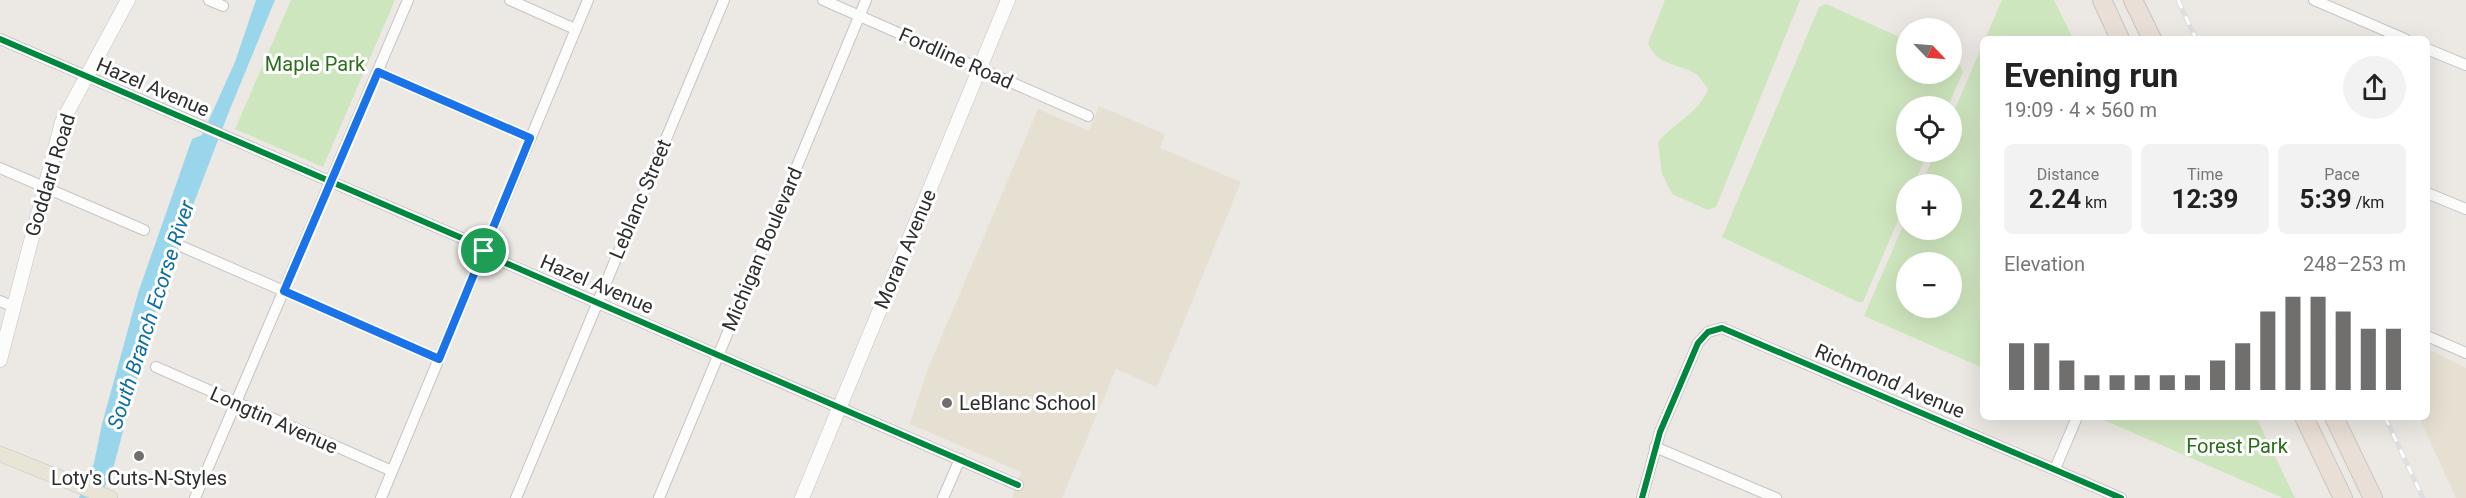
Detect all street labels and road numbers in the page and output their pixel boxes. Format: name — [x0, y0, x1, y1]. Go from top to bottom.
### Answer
street label: Fordline Road — [895, 22, 1017, 94]
street label: Hazel Avenue — [93, 52, 213, 122]
street label: Goddard Road — [20, 111, 80, 239]
street label: Leblanc Street — [604, 136, 676, 262]
street label: Michigan Boulevard — [717, 164, 807, 334]
street label: Moran Avenue — [869, 186, 941, 312]
street label: Hazel Avenue — [537, 249, 657, 319]
street label: Richmond Avenue — [1812, 339, 1968, 423]
street label: Longtin Avenue — [206, 381, 342, 459]

